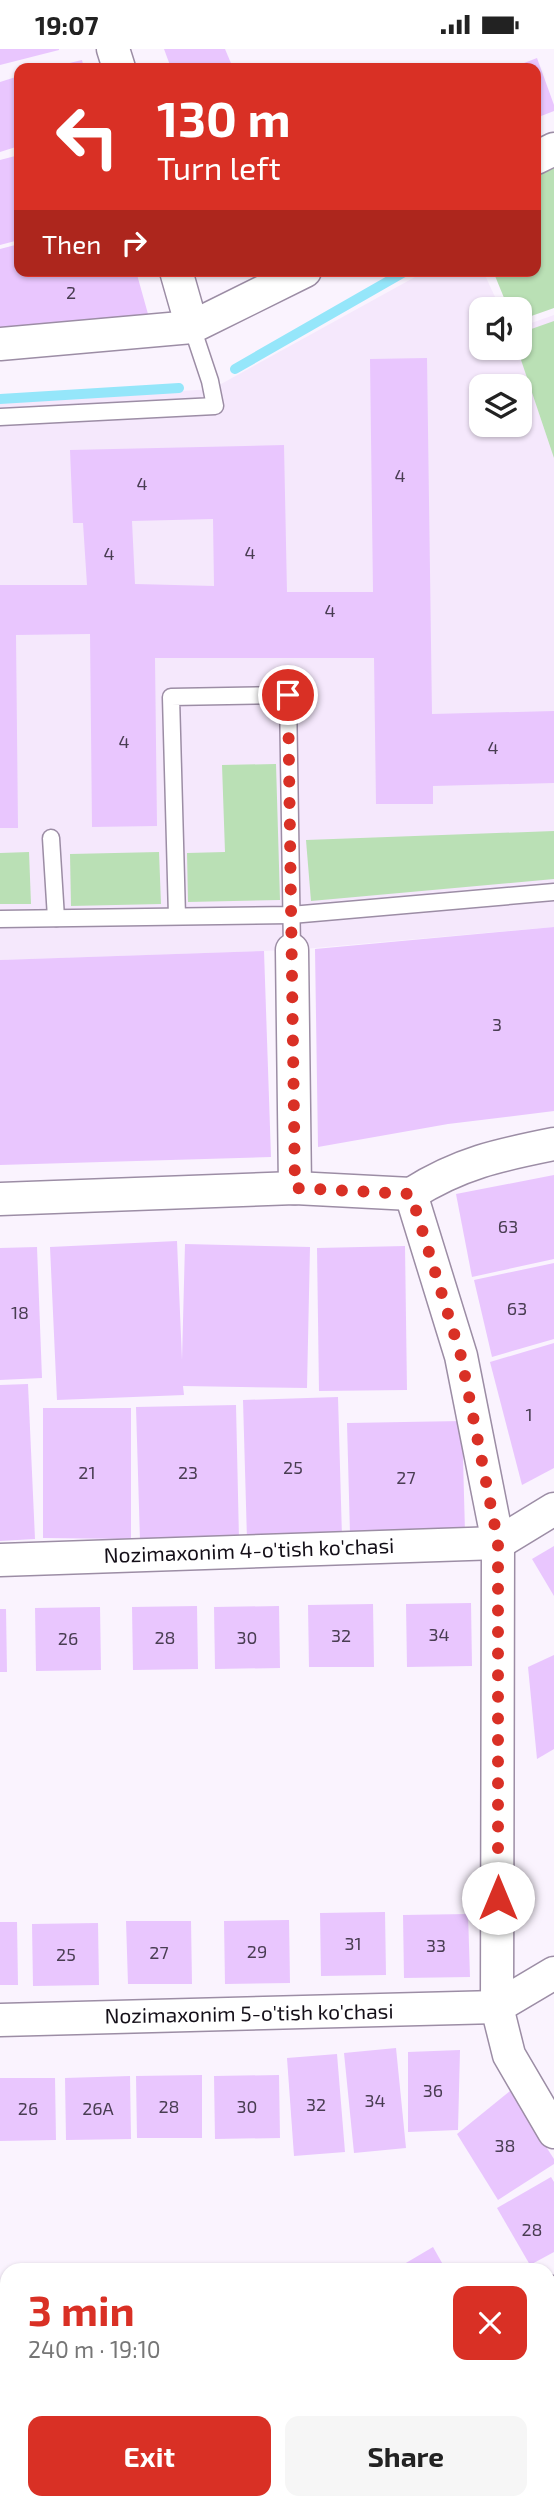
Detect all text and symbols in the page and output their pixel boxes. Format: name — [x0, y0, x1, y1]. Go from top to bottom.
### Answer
text: 19:07 — [35, 9, 98, 40]
text: 130 m — [157, 88, 291, 147]
icon: left — [42, 91, 133, 182]
text: Turn left — [157, 148, 281, 186]
icon: right — [115, 224, 153, 262]
text: Then — [42, 228, 101, 259]
house number: 2 — [66, 281, 76, 303]
map controls — [469, 297, 532, 437]
button: sound — [469, 297, 532, 360]
button: layers — [469, 374, 532, 437]
house number: 4 — [394, 464, 406, 486]
house number: 4 — [136, 472, 148, 494]
house number: 4 — [244, 541, 256, 563]
house number: 4 — [103, 542, 115, 564]
house number: 4 — [324, 599, 336, 621]
pin — [258, 665, 318, 725]
icon: arrive — [269, 676, 307, 714]
house number: 4 — [118, 730, 130, 752]
house number: 4 — [487, 736, 499, 758]
house number: 3 — [492, 1013, 502, 1035]
house number: 63 — [498, 1215, 518, 1237]
house number: 63 — [507, 1297, 527, 1319]
house number: 18 — [11, 1301, 29, 1323]
house number: 1 — [525, 1403, 533, 1425]
house number: 25 — [283, 1456, 303, 1478]
house number: 21 — [78, 1461, 96, 1483]
house number: 23 — [178, 1461, 198, 1483]
house number: 27 — [396, 1466, 416, 1488]
street label: Nozimaxonim 4-o'tish ko'chasi — [103, 1532, 395, 1567]
house number: 34 — [428, 1623, 450, 1645]
house number: 32 — [331, 1624, 351, 1646]
house number: 28 — [154, 1626, 176, 1648]
house number: 30 — [237, 1626, 257, 1648]
house number: 26 — [58, 1627, 78, 1649]
position arrow — [461, 1861, 535, 1935]
house number: 31 — [344, 1932, 362, 1954]
house number: 33 — [426, 1934, 446, 1956]
house number: 29 — [247, 1940, 267, 1962]
house number: 27 — [149, 1941, 169, 1963]
house number: 25 — [56, 1943, 76, 1965]
street label: Nozimaxonim 5-o'tish ko'chasi — [104, 1997, 394, 2028]
house number: 36 — [423, 2079, 443, 2101]
house number: 34 — [364, 2089, 386, 2111]
house number: 32 — [306, 2093, 326, 2115]
house number: 28 — [158, 2095, 180, 2117]
house number: 30 — [237, 2095, 257, 2117]
house number: 26 — [18, 2097, 38, 2119]
house number: 26A — [82, 2097, 115, 2119]
house number: 38 — [495, 2134, 515, 2156]
house number: 28 — [521, 2218, 543, 2240]
text: 3 min — [28, 2284, 135, 2334]
button: close — [453, 2286, 527, 2360]
text: 240 m · 19:10 — [28, 2335, 161, 2363]
button: Exit — [28, 2416, 271, 2496]
button: Share — [285, 2416, 527, 2496]

